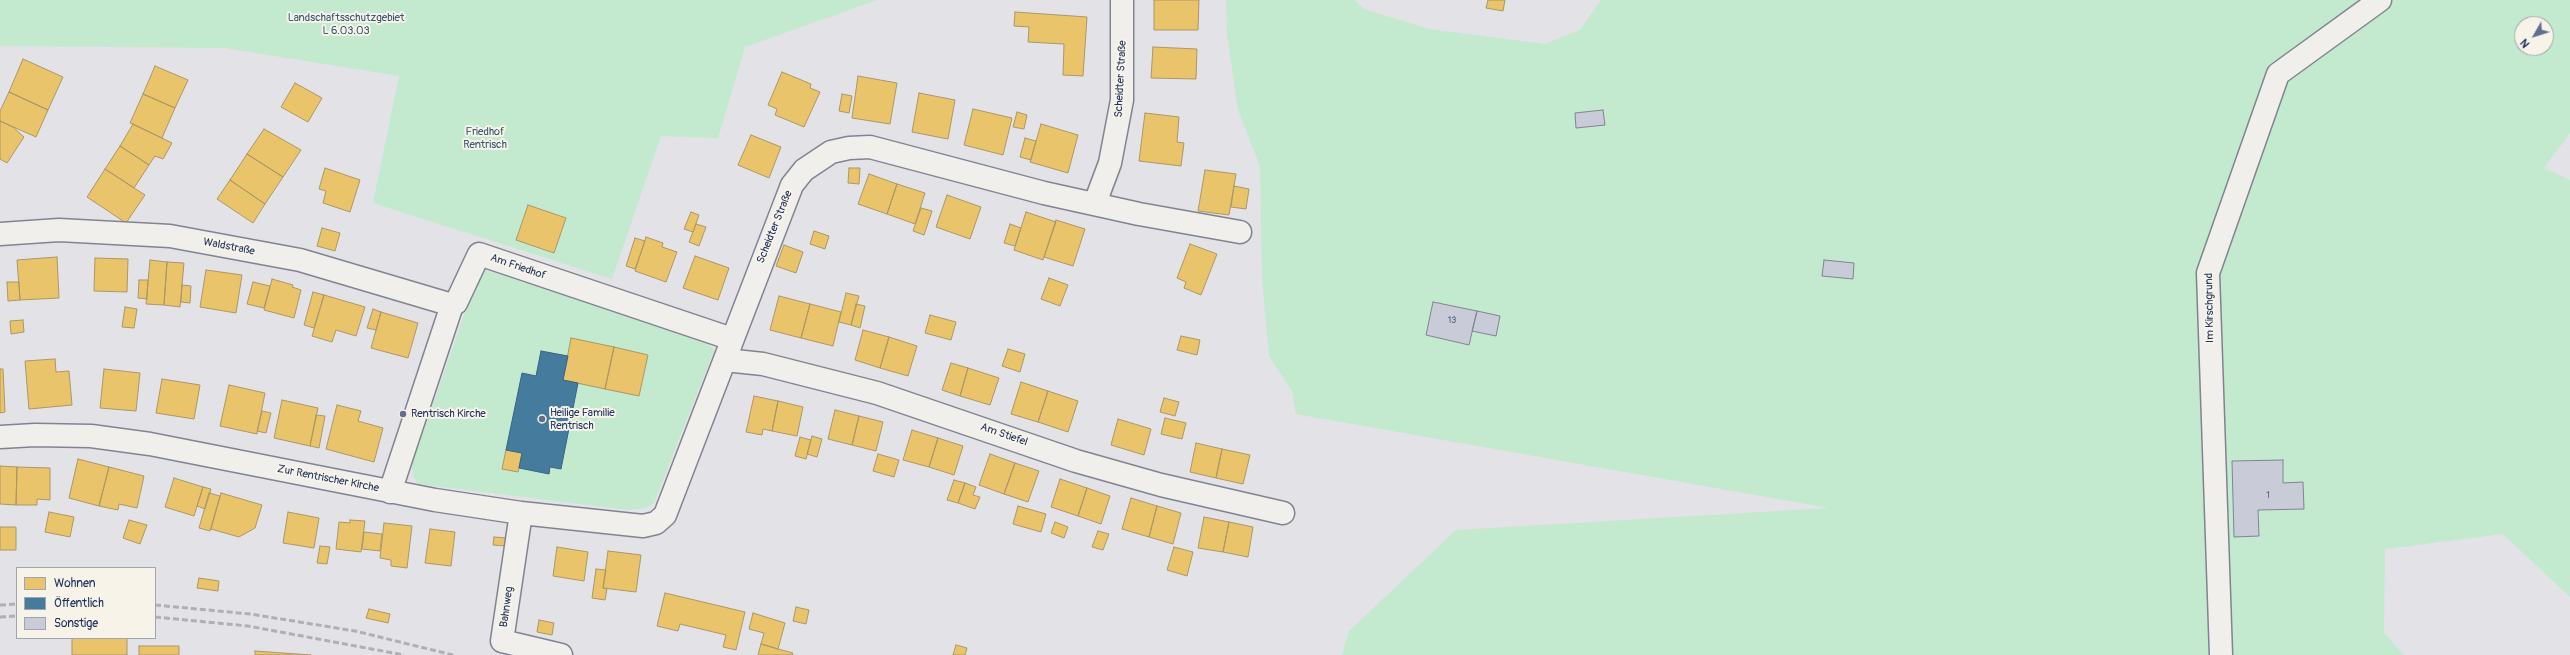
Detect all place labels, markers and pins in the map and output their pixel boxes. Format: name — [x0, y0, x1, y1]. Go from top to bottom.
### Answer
place label: Heilige Familie Rentrisch — [550, 406, 615, 432]
place label: Rentrisch Kirche — [411, 407, 486, 421]
marker: Rentrisch Kirche — [398, 409, 408, 419]
marker: Heilige Familie Rentrisch — [537, 414, 547, 424]

